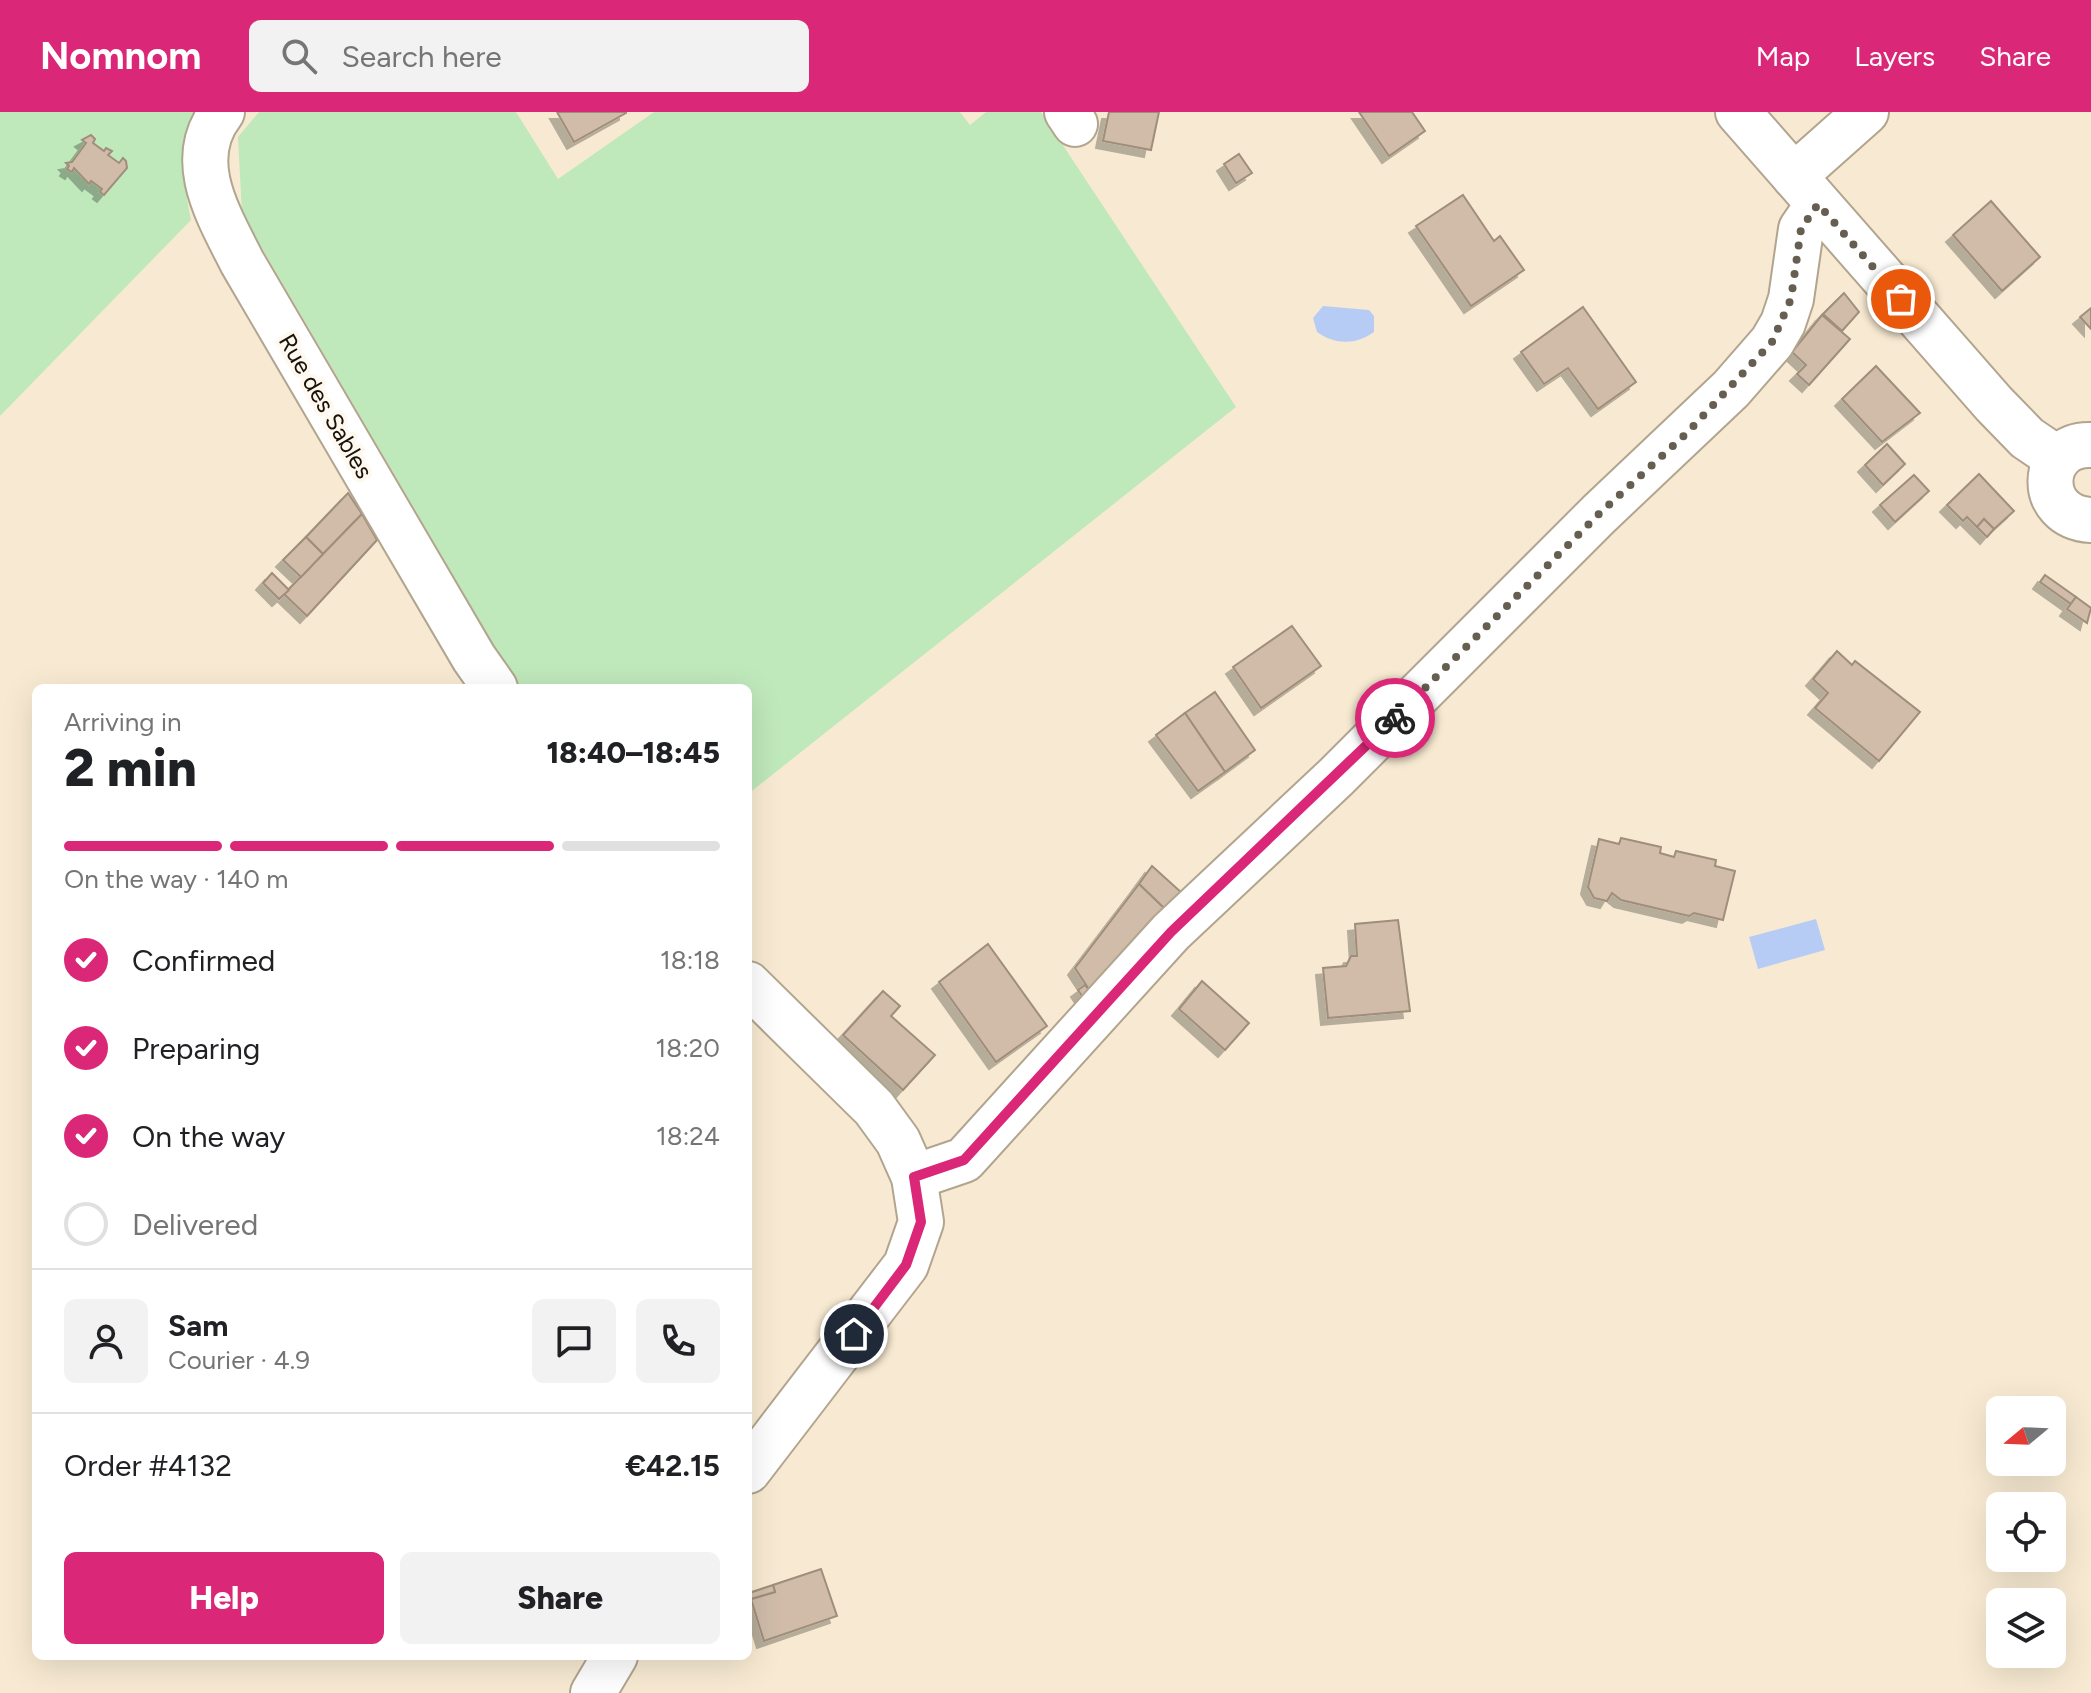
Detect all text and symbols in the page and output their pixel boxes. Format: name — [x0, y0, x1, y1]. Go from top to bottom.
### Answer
search box — [249, 20, 809, 92]
text: Nomnom — [40, 33, 201, 79]
icon: search — [277, 34, 321, 78]
text: Search here — [341, 38, 502, 75]
text: Map — [1756, 39, 1810, 73]
text: Layers — [1854, 39, 1935, 73]
text: Share — [1979, 39, 2051, 73]
pin — [1867, 265, 1935, 333]
icon: bag — [1879, 277, 1923, 321]
street label: Rue des Sables — [273, 328, 379, 484]
courier — [1355, 678, 1435, 758]
icon: bike — [1373, 696, 1417, 740]
text: Arriving in — [64, 706, 182, 738]
text: 18:40–18:45 — [546, 734, 720, 771]
text: 2 min — [64, 737, 197, 799]
text: On the way · 140 m — [64, 863, 288, 895]
icon: check — [64, 938, 108, 982]
text: Confirmed — [132, 942, 275, 979]
text: 18:18 — [660, 944, 720, 976]
icon: check — [64, 1026, 108, 1070]
text: Preparing — [132, 1030, 260, 1067]
text: 18:20 — [656, 1032, 720, 1064]
icon: check — [64, 1114, 108, 1158]
text: On the way — [132, 1118, 285, 1155]
text: 18:24 — [656, 1120, 720, 1152]
text: Delivered — [132, 1206, 258, 1243]
button: person — [64, 1299, 148, 1383]
button: chat — [532, 1299, 616, 1383]
button: phone — [636, 1299, 720, 1383]
pin — [820, 1300, 888, 1368]
text: Sam — [168, 1307, 228, 1344]
icon: home — [832, 1312, 876, 1356]
text: Courier · 4.9 — [168, 1344, 310, 1376]
north arrow — [1986, 1396, 2066, 1476]
map controls — [1986, 1396, 2066, 1668]
text: Order #4132 — [64, 1447, 232, 1484]
text: €42.15 — [625, 1447, 720, 1484]
button: locate — [1986, 1492, 2066, 1572]
button: Help — [64, 1552, 384, 1644]
button: Share — [400, 1552, 720, 1644]
button: layers — [1986, 1588, 2066, 1668]

